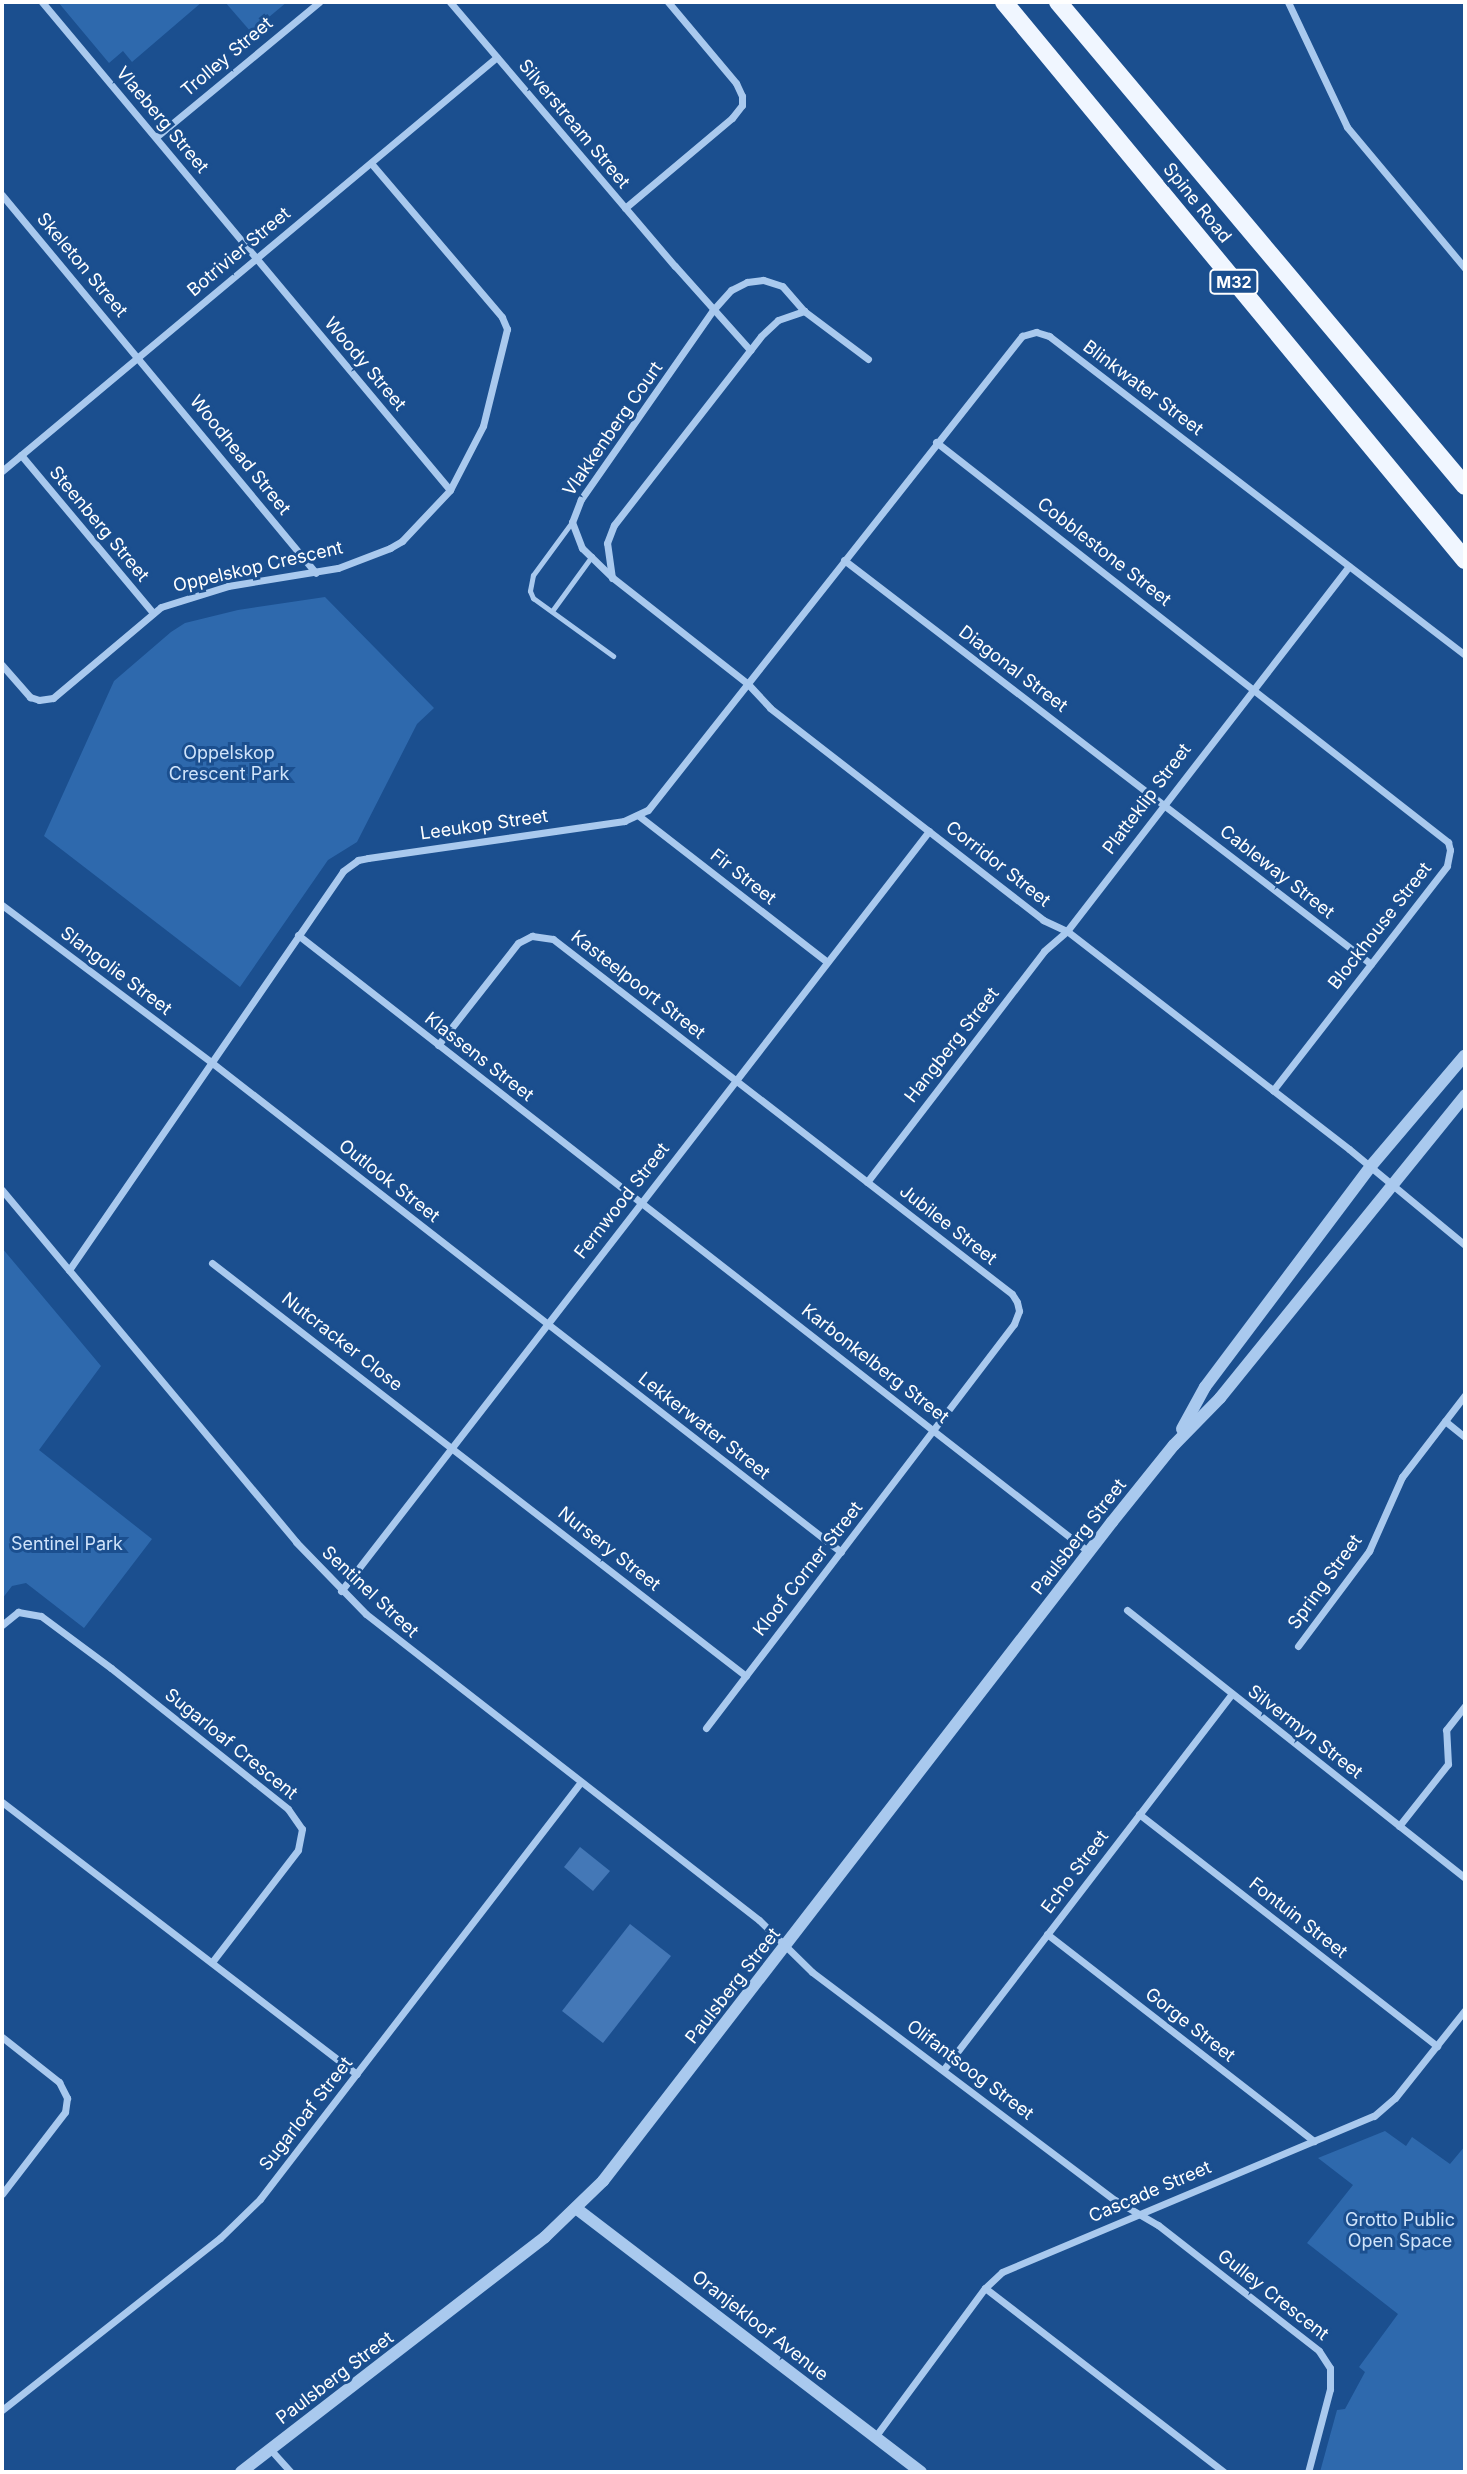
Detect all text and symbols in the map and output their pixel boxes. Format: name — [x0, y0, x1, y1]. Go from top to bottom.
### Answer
street label: Trolley Street — [177, 13, 277, 101]
street label: Silverstream Street — [514, 55, 634, 193]
street label: Vlaeberg Street — [111, 62, 213, 178]
street label: Spine Road — [1158, 159, 1236, 247]
street label: Botrivier Street — [183, 203, 295, 301]
street label: Skeleton Street — [32, 209, 132, 321]
road number: M32 — [1208, 270, 1260, 294]
street label: Woody Street — [320, 313, 410, 415]
street label: Blinkwater Street — [1079, 336, 1207, 440]
street label: Vlakkenberg Court — [559, 358, 667, 500]
street label: Woodhead Street — [185, 391, 295, 519]
street label: Steenberg Street — [45, 462, 153, 586]
street label: Cobblestone Street — [1033, 493, 1175, 611]
street label: Oppelskop Crescent — [171, 537, 345, 597]
street label: Diagonal Street — [954, 621, 1072, 717]
street label: Platteklip Street — [1098, 739, 1196, 859]
park label: Oppelskop Crescent Park — [169, 743, 289, 786]
street label: Leeukop Street — [419, 805, 549, 845]
street label: Corridor Street — [941, 816, 1055, 912]
street label: Cableway Street — [1215, 821, 1339, 923]
street label: Fir Street — [706, 845, 780, 909]
street label: Blockhouse Street — [1324, 858, 1436, 994]
street label: Slangolie Street — [56, 922, 176, 1020]
street label: Kasteelpoort Street — [567, 926, 709, 1044]
street label: Hangberg Street — [900, 983, 1004, 1107]
street label: Klassens Street — [420, 1008, 538, 1106]
street label: Outlook Street — [334, 1135, 444, 1227]
street label: Fernwood Street — [570, 1139, 674, 1263]
street label: Jubilee Street — [895, 1180, 1001, 1270]
street label: Nutcracker Close — [277, 1288, 407, 1396]
street label: Karbonkelberg Street — [797, 1300, 953, 1428]
street label: Lekkerwater Street — [634, 1368, 774, 1484]
street label: Paulsberg Street — [1027, 1475, 1131, 1599]
street label: Kloof Corner Street — [749, 1498, 867, 1640]
street label: Nursery Street — [553, 1502, 665, 1596]
street label: Spring Street — [1283, 1531, 1367, 1633]
park label: Sentinel Park — [11, 1533, 123, 1555]
street label: Sentinel Street — [317, 1542, 423, 1642]
street label: Silvermyn Street — [1243, 1680, 1367, 1784]
street label: Sugarloaf Crescent — [160, 1684, 302, 1804]
street label: Echo Street — [1037, 1826, 1113, 1918]
street label: Fontuin Street — [1245, 1873, 1351, 1963]
street label: Paulsberg Street — [681, 1924, 785, 2048]
street label: Gorge Street — [1141, 1983, 1239, 2067]
street label: Olifantsoog Street — [902, 2015, 1038, 2125]
street label: Sugarloaf Street — [255, 2053, 357, 2175]
street label: Cascade Street — [1086, 2157, 1214, 2227]
park label: Grotto Public Open Space — [1345, 2210, 1455, 2252]
street label: Gulley Crescent — [1213, 2245, 1333, 2345]
street label: Oranjekloof Avenue — [688, 2266, 832, 2386]
street label: Paulsberg Street — [272, 2327, 398, 2429]

